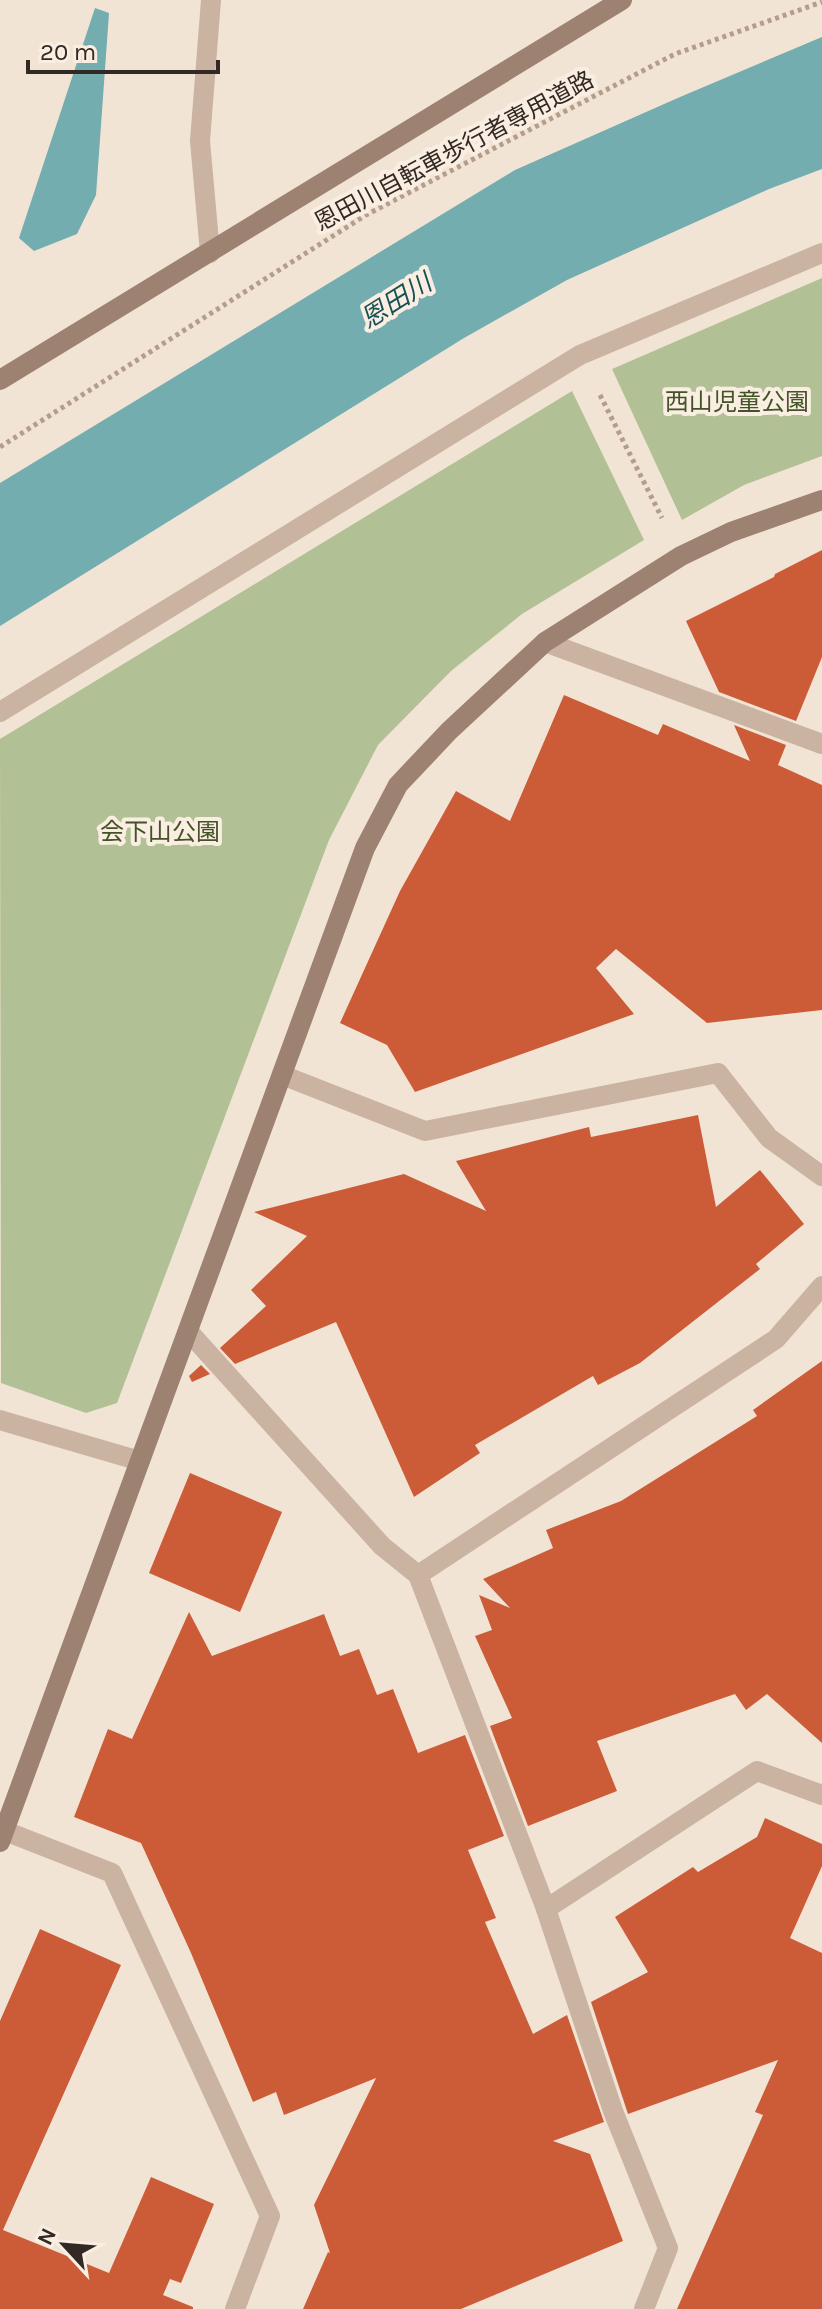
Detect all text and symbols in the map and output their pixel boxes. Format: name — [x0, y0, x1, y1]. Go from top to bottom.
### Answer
scale bar — [28, 24, 218, 74]
text: 20 m — [40, 38, 96, 66]
street label: 恩田川自転車歩行者専用道路 — [310, 65, 598, 237]
water label: 恩田川 — [355, 266, 440, 335]
park label: 西山児童公園 — [665, 388, 809, 416]
park label: 会下山公園 — [100, 818, 220, 846]
north arrow — [24, 2205, 104, 2285]
text: N — [32, 2224, 62, 2249]

